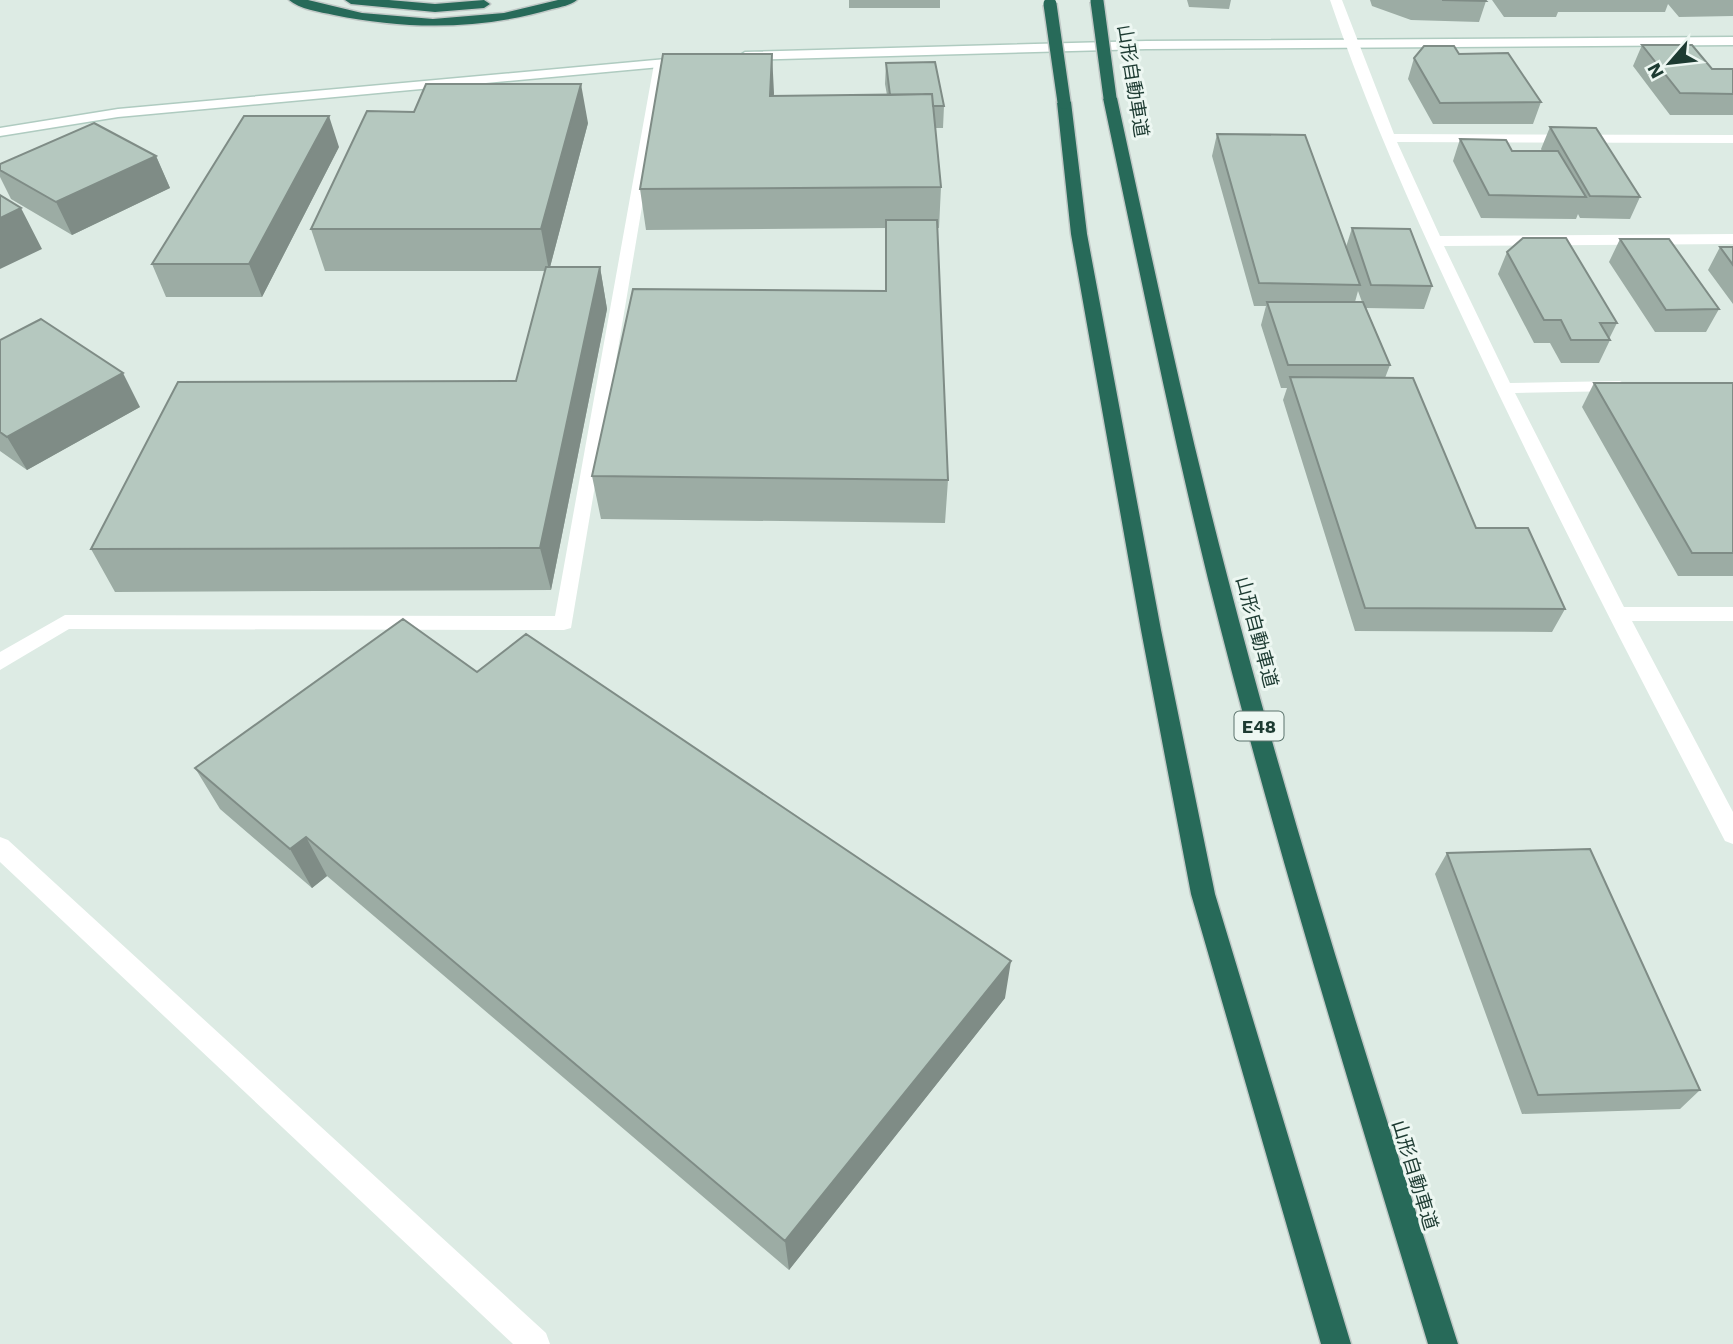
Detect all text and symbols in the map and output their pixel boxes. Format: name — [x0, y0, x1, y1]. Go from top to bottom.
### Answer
street label: 山形自動車道 — [1113, 23, 1153, 139]
north arrow — [1635, 28, 1705, 98]
text: N — [1642, 59, 1669, 82]
street label: 山形自動車道 — [1231, 574, 1283, 690]
road number: E48 — [1234, 712, 1284, 740]
street label: 山形自動車道 — [1387, 1117, 1443, 1233]

